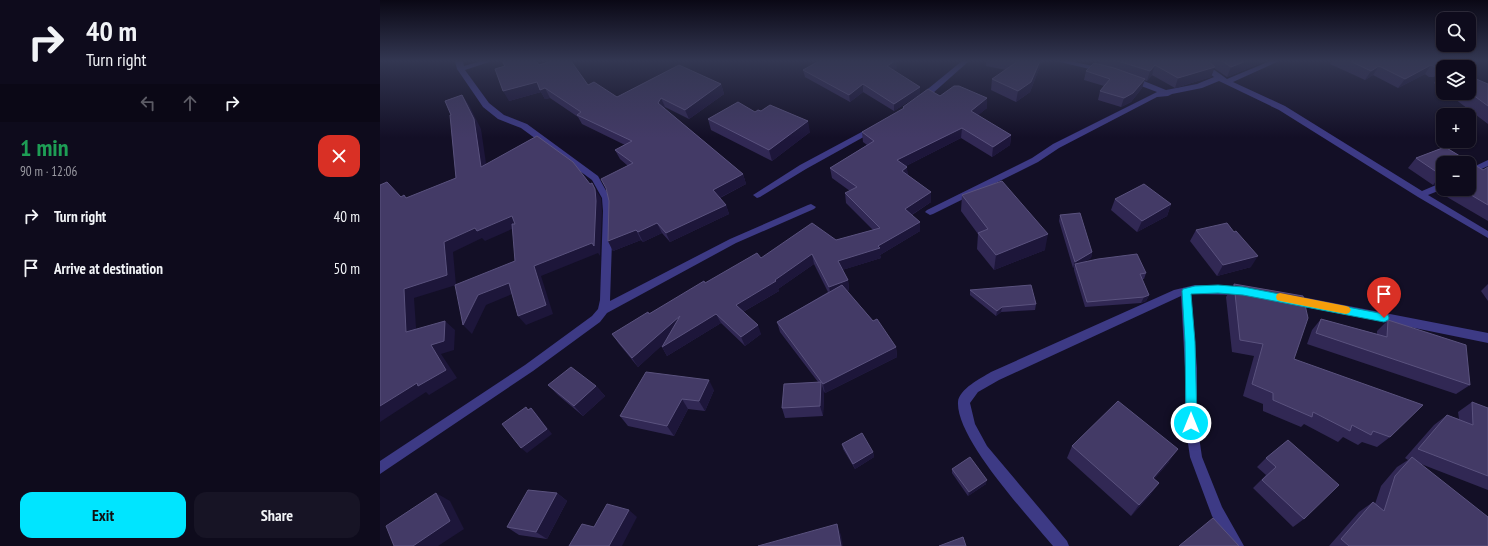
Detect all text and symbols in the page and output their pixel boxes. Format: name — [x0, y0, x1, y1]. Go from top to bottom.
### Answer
text: 40 m — [86, 12, 137, 49]
map controls — [1436, 12, 1476, 196]
button: search — [1436, 12, 1476, 52]
icon: right — [20, 16, 72, 68]
text: Turn right — [86, 48, 146, 71]
button: layers — [1436, 60, 1476, 100]
icon: left — [137, 92, 159, 114]
icon: ahead — [179, 92, 201, 114]
icon: right — [221, 92, 243, 114]
button: + — [1436, 108, 1476, 148]
text: 1 min — [20, 132, 68, 163]
button: close — [318, 135, 360, 177]
button: − — [1436, 156, 1476, 196]
text: 90 m · 12:06 — [20, 163, 77, 180]
icon: right — [20, 205, 42, 227]
text: Turn right — [54, 207, 106, 226]
text: 40 m — [334, 207, 360, 226]
icon: arrive — [20, 257, 42, 279]
text: Arrive at destination — [54, 259, 163, 278]
text: 50 m — [334, 259, 360, 278]
pin — [1367, 277, 1401, 318]
icon: arrive — [1373, 283, 1395, 305]
position arrow — [1170, 402, 1212, 444]
button: Exit — [20, 492, 186, 538]
button: Share — [194, 492, 360, 538]

